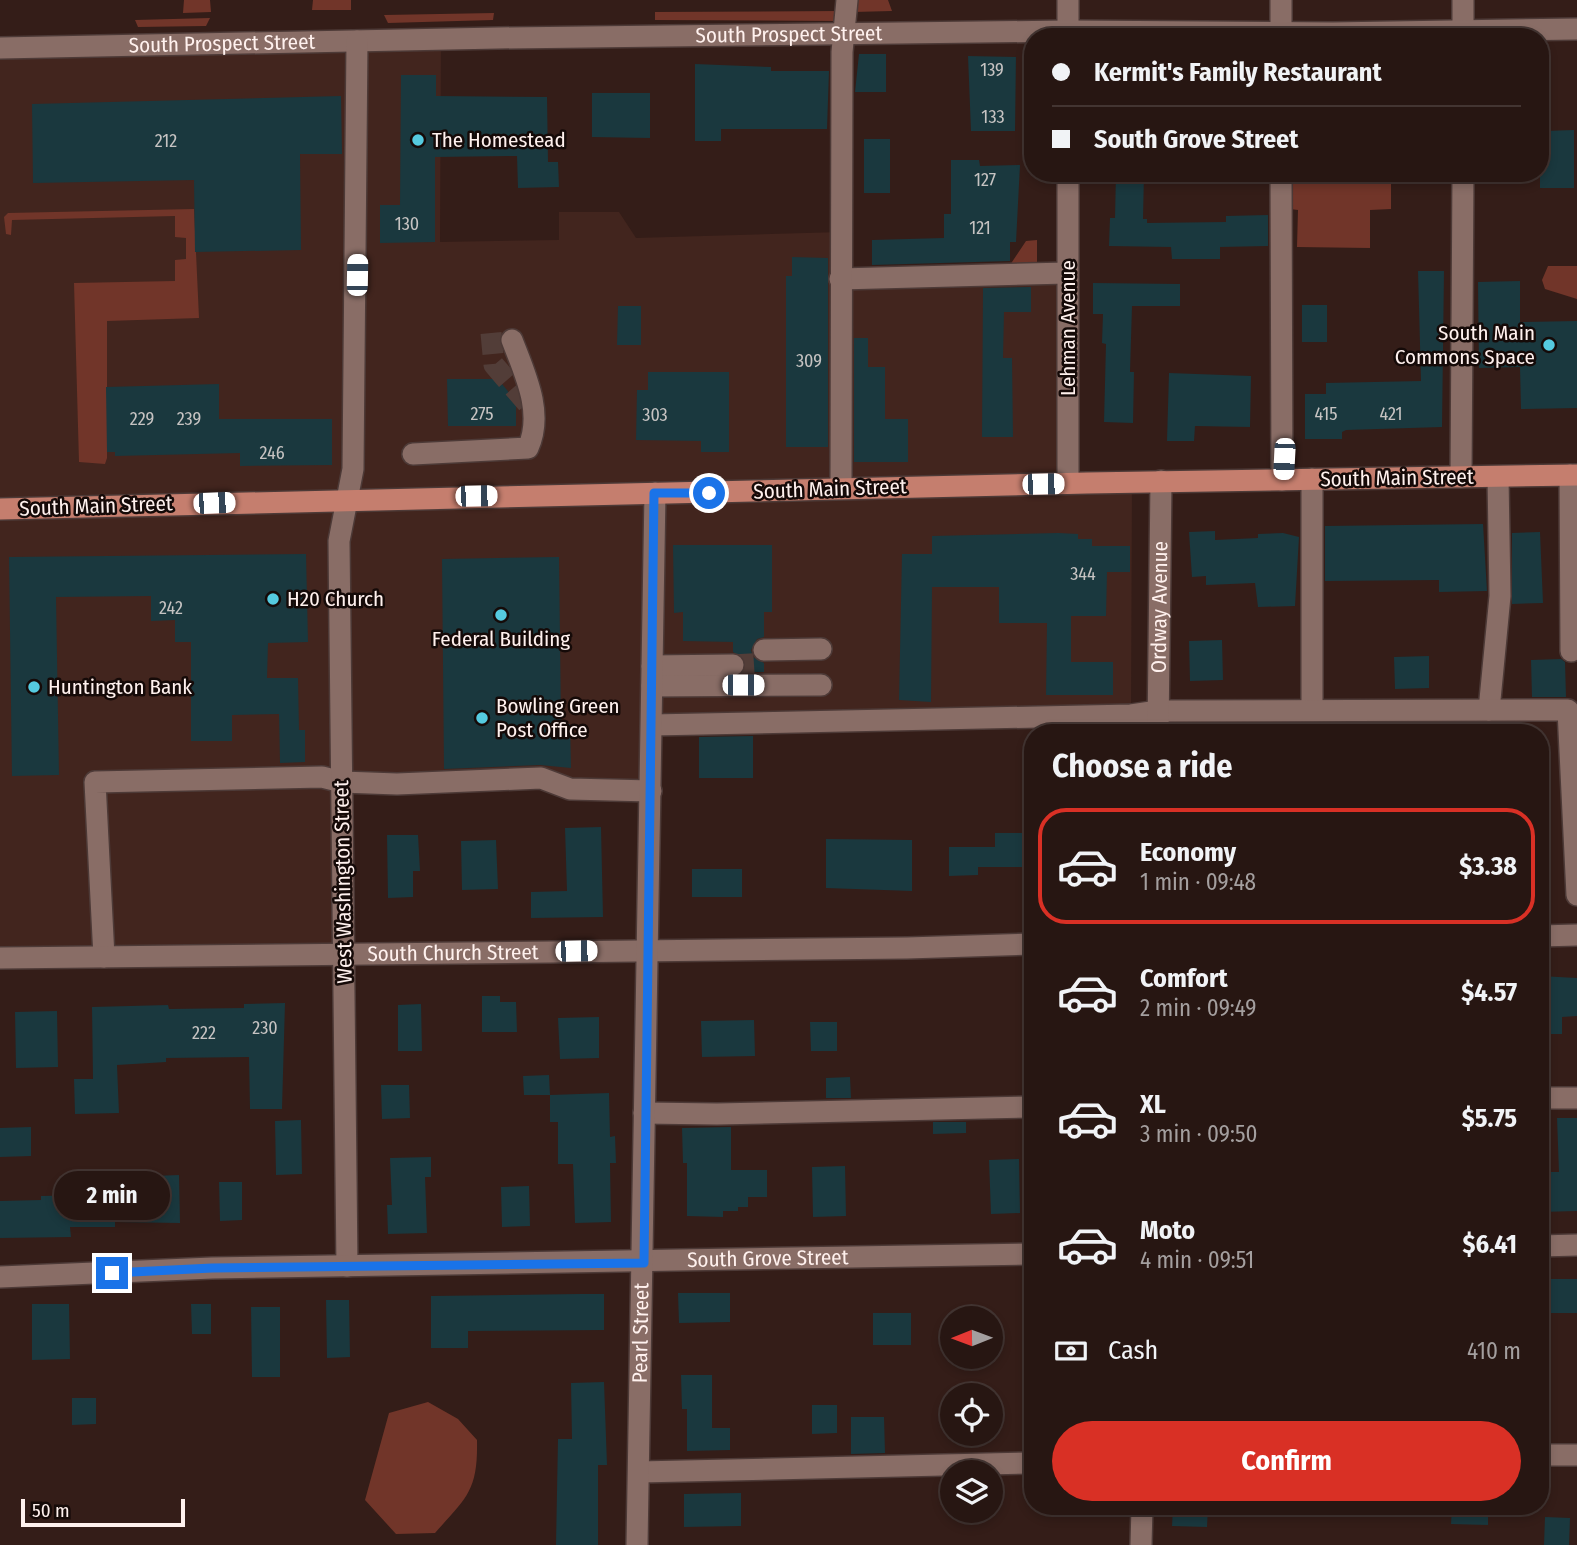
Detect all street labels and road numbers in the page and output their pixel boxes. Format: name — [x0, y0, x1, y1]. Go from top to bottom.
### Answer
street label: South Prospect Street — [695, 20, 883, 49]
street label: South Prospect Street — [128, 29, 316, 58]
street label: Lehman Avenue — [1055, 260, 1081, 396]
street label: South Main Street — [1320, 464, 1474, 492]
street label: South Main Street — [753, 473, 907, 505]
street label: South Main Street — [19, 490, 173, 522]
street label: Ordway Avenue — [1146, 541, 1173, 673]
street label: West Washington Street — [328, 780, 358, 984]
street label: South Church Street — [367, 939, 539, 967]
street label: South Grove Street — [687, 1244, 849, 1273]
street label: Pearl Street — [627, 1283, 654, 1383]

